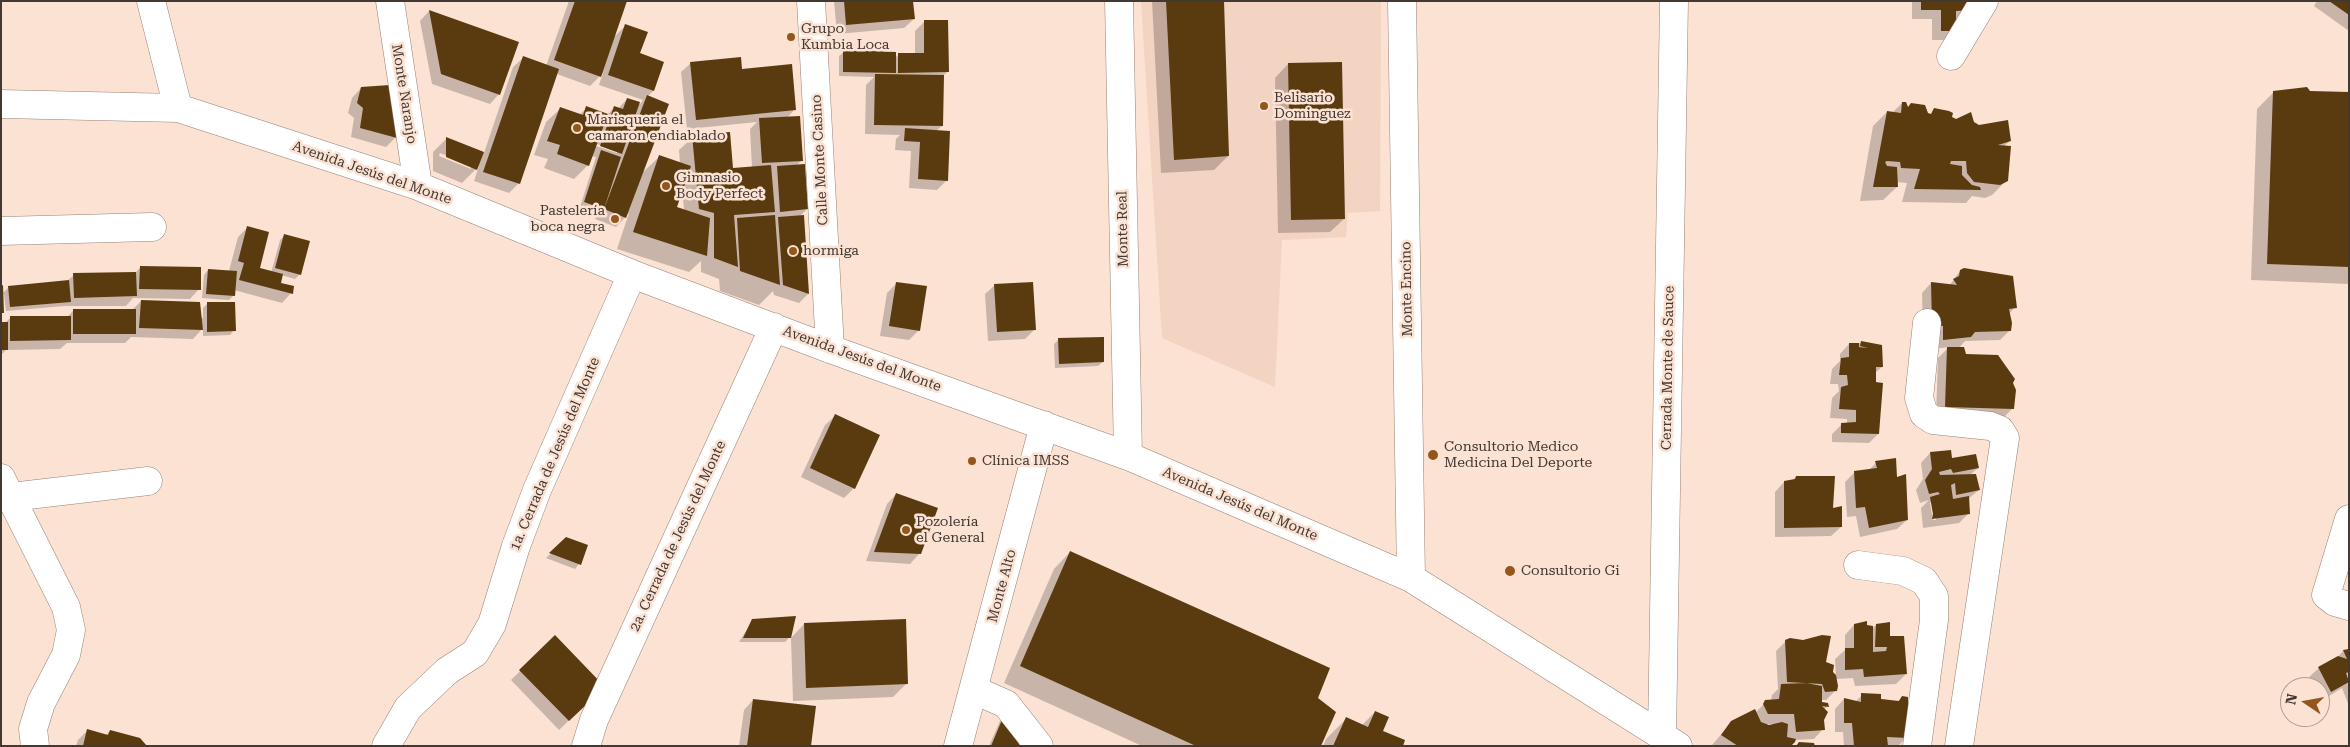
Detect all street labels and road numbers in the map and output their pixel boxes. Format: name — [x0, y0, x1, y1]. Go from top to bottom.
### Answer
street label: Monte Naranjo — [388, 43, 420, 145]
street label: Calle Monte Casino — [808, 94, 832, 226]
street label: Avenida Jesús del Monte — [290, 138, 454, 208]
street label: Monte Real — [1114, 191, 1132, 267]
street label: Monte Encino — [1398, 241, 1416, 337]
street label: Cerrada Monte de Sauce — [1658, 286, 1678, 450]
street label: Avenida Jesús del Monte — [780, 322, 944, 396]
street label: 1a. Cerrada de Jesús del Monte — [507, 355, 603, 553]
street label: 2a. Cerrada de Jesús del Monte — [626, 438, 730, 634]
street label: Avenida Jesús del Monte — [1160, 464, 1320, 544]
street label: Monte Alto — [984, 548, 1020, 624]

